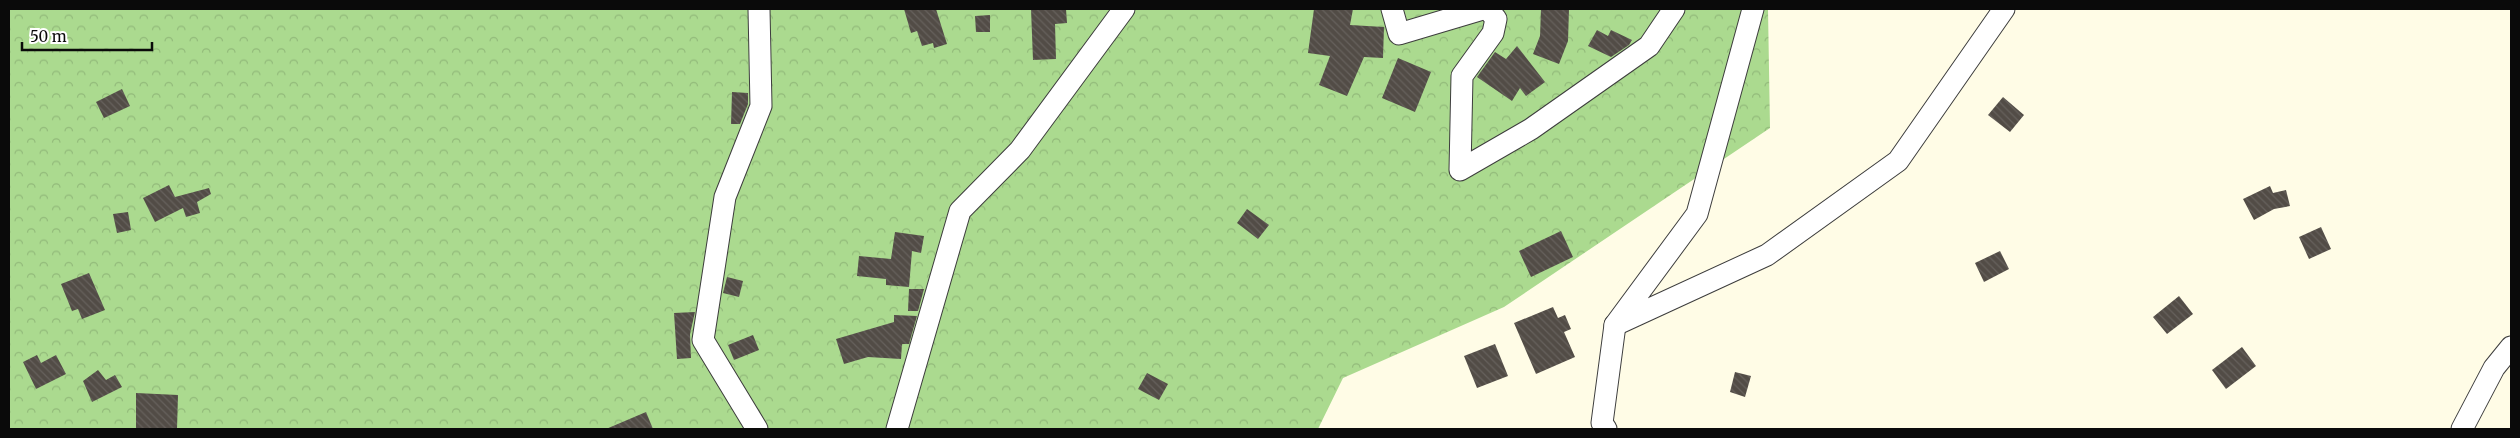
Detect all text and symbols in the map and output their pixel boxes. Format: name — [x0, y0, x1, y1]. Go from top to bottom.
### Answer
scale bar — [22, 20, 152, 52]
text: 50 m — [30, 27, 67, 46]

